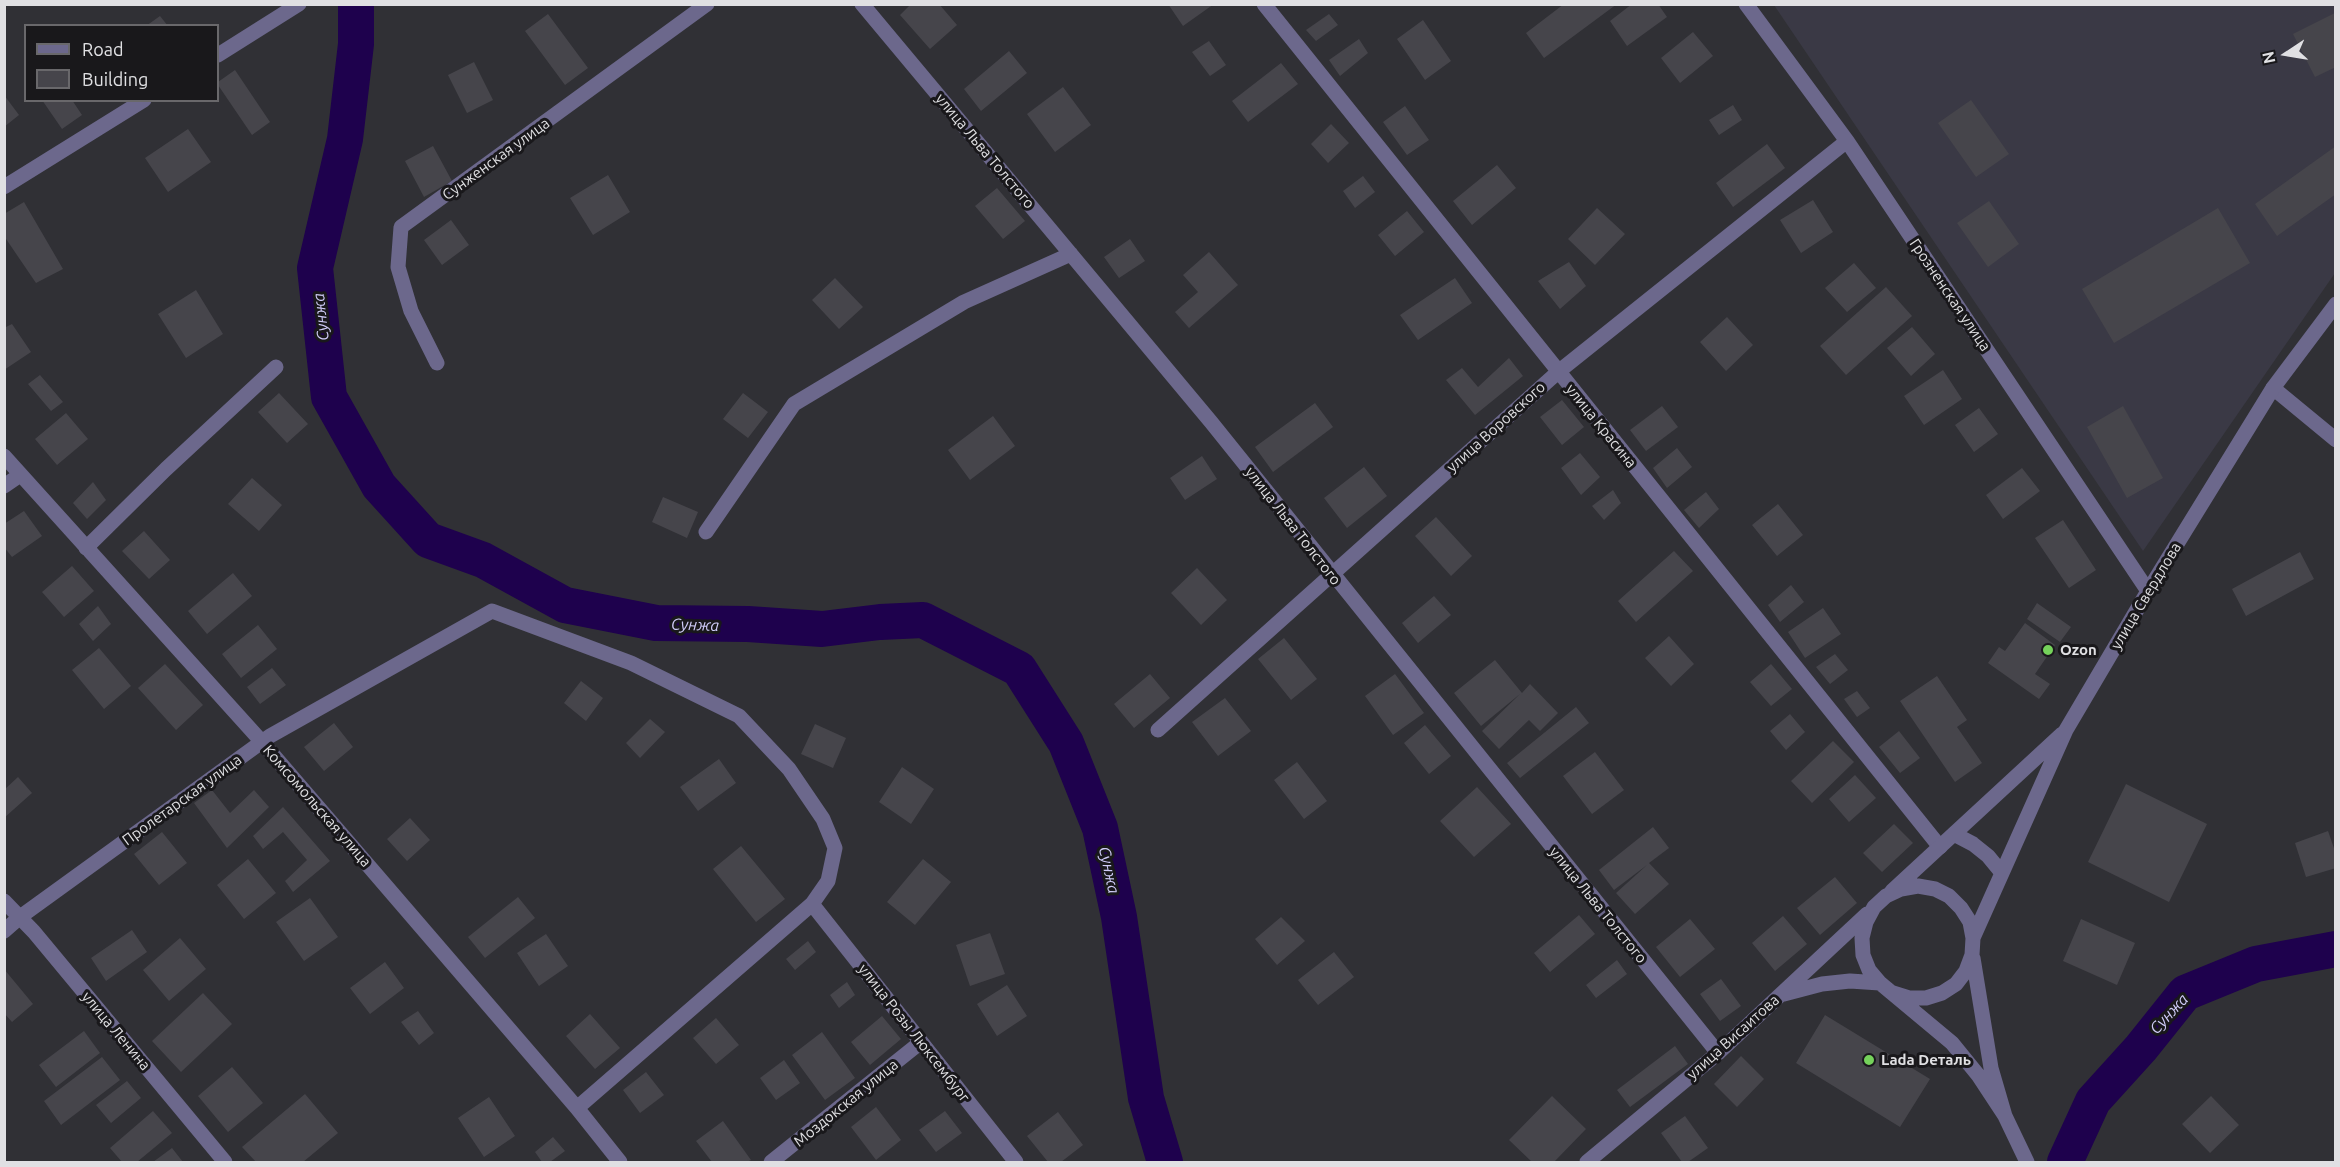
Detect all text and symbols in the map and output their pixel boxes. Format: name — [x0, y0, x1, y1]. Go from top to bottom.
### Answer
legend — [24, 24, 219, 102]
north arrow — [2256, 24, 2316, 84]
text: Road — [82, 39, 124, 59]
text: N — [2258, 50, 2278, 65]
text: Building — [82, 69, 148, 89]
street label: улица Льва Толстого — [932, 90, 1038, 212]
street label: Сунженская улица — [439, 114, 553, 204]
street label: Грозненская улица — [1906, 235, 1994, 355]
water label: Сунжа — [309, 292, 333, 342]
street label: улица Воровского — [1443, 378, 1549, 476]
street label: улица Красина — [1562, 381, 1640, 471]
street label: улица Льва Толстого — [1241, 463, 1345, 589]
street label: улица Свердлова — [2107, 539, 2185, 653]
water label: Сунжа — [671, 615, 719, 635]
place label: Ozon — [2060, 641, 2097, 659]
marker: Ozon — [2041, 643, 2055, 657]
street label: Комсомольская улица — [259, 741, 375, 871]
street label: Пролетарская улица — [119, 751, 245, 849]
street label: улица Льва Толстого — [1545, 843, 1651, 967]
water label: Сунжа — [1095, 845, 1123, 895]
street label: улица Розы Люксембург — [854, 960, 974, 1106]
street label: улица Ленина — [78, 988, 154, 1074]
water label: Сунжа — [2146, 990, 2192, 1038]
street label: улица Висаитова — [1683, 991, 1783, 1083]
place label: Lada Dеталь — [1881, 1051, 1971, 1069]
marker: Lada Dеталь — [1862, 1053, 1876, 1067]
street label: Моздокская улица — [790, 1055, 902, 1151]

